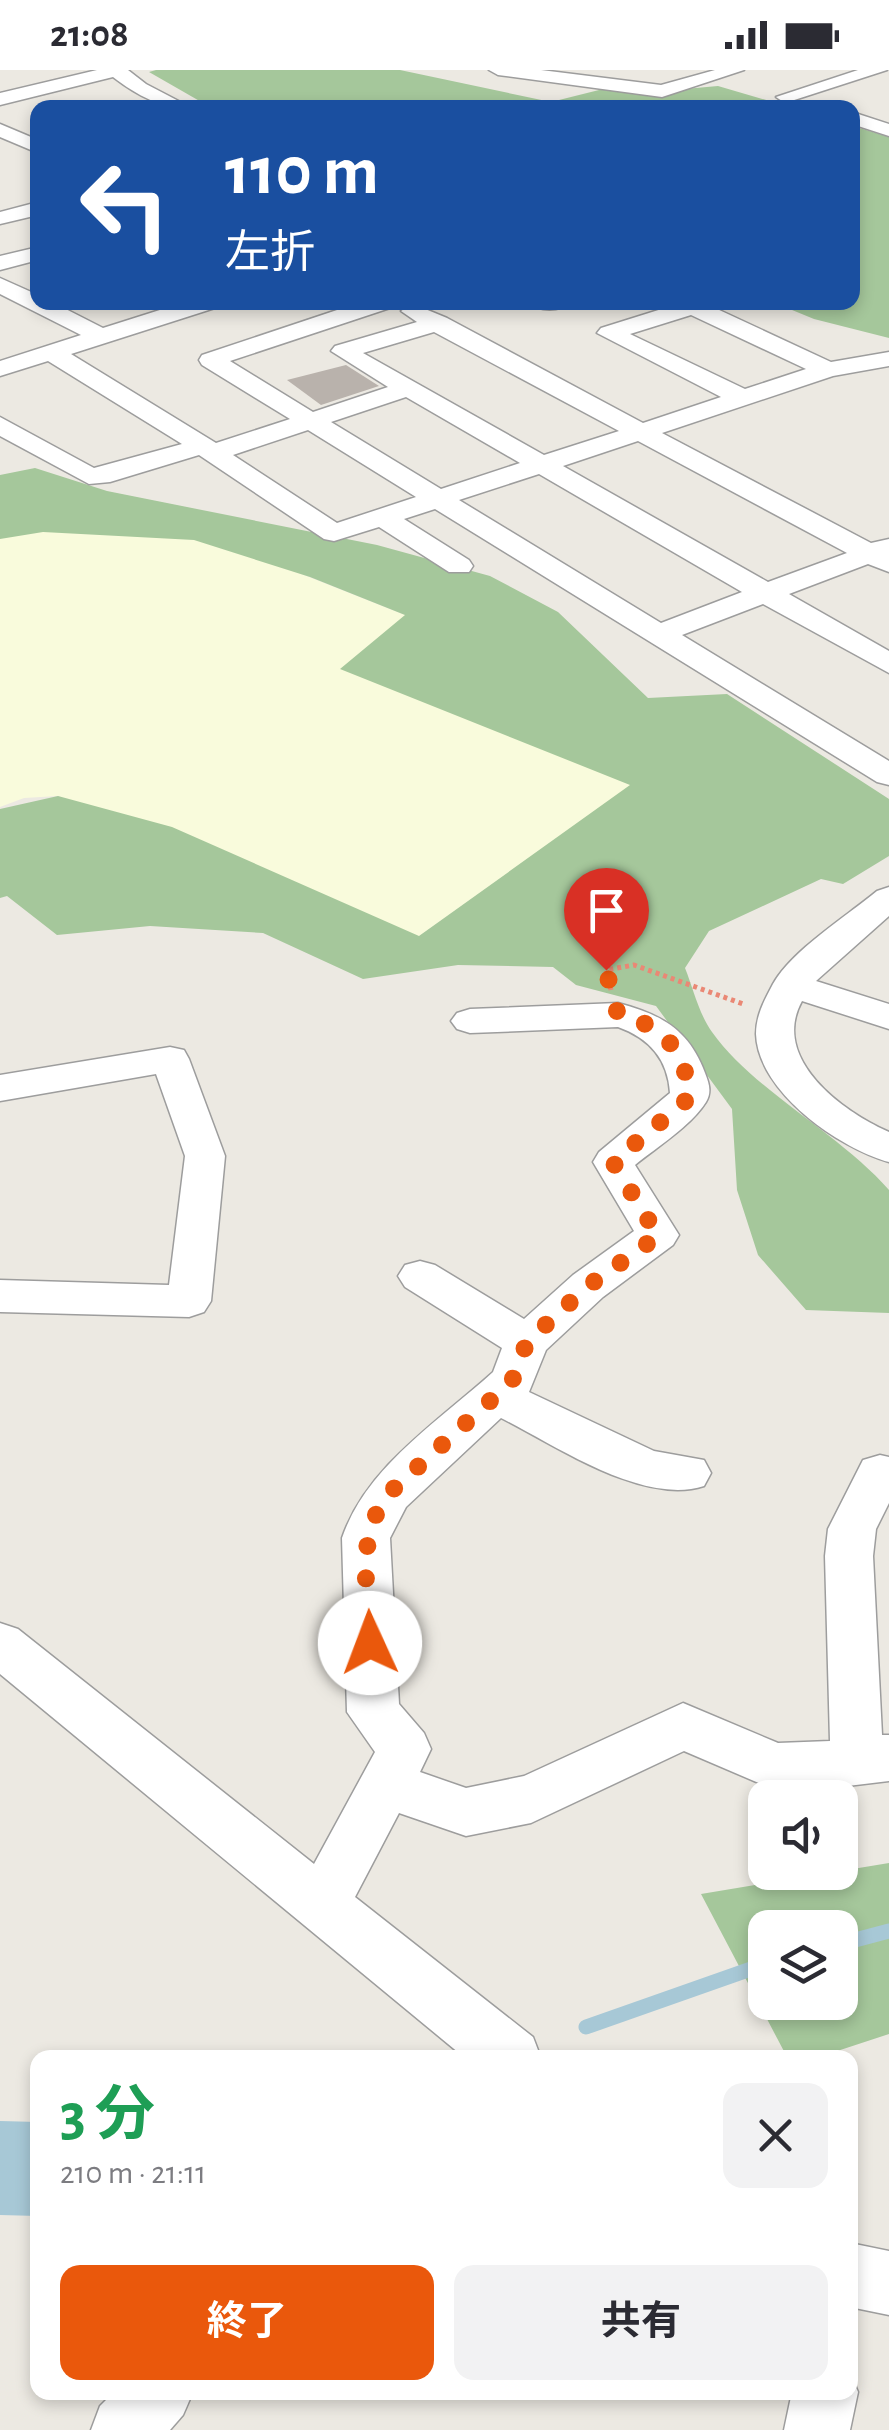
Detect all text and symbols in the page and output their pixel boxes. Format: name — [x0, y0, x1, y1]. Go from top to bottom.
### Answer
text: 21:08 — [50, 16, 129, 54]
text: 110 m — [225, 137, 379, 207]
icon: left — [60, 140, 190, 270]
text: 左折 — [225, 231, 315, 276]
pin — [564, 868, 649, 971]
icon: arrive — [579, 883, 634, 938]
position arrow — [318, 1591, 422, 1695]
map controls — [748, 1780, 858, 2020]
button: sound — [748, 1780, 858, 1890]
button: layers — [748, 1910, 858, 2020]
button: close — [723, 2083, 828, 2188]
text: 3 分 — [60, 2086, 155, 2146]
text: 210 m · 21:11 — [60, 2157, 206, 2189]
button: 終了 — [60, 2265, 434, 2380]
button: 共有 — [454, 2265, 828, 2380]

